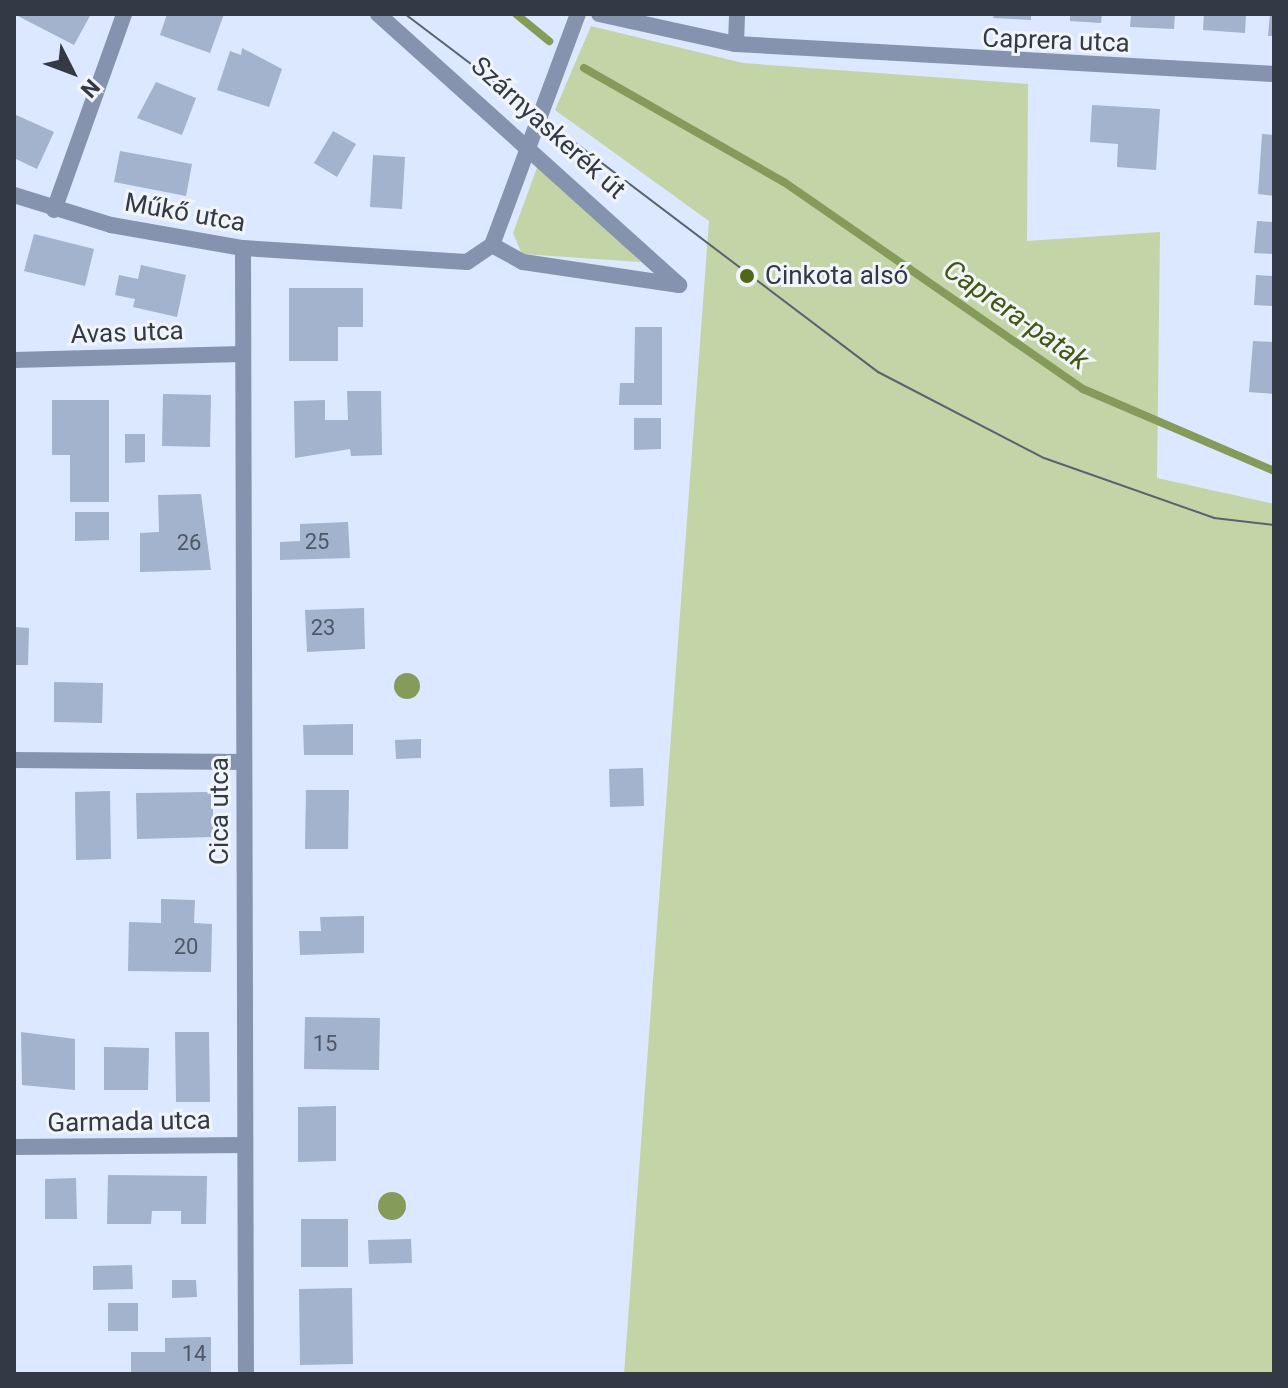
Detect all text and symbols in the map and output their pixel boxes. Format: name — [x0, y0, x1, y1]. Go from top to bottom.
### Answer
street label: Caprera utca — [982, 23, 1130, 59]
north arrow — [32, 32, 112, 112]
street label: Szárnyaskerék út — [464, 51, 632, 205]
text: N — [76, 74, 105, 103]
street label: Műkő utca — [122, 187, 248, 239]
water label: Caprera-patak — [937, 253, 1095, 377]
place label: Cinkota alsó — [765, 260, 908, 292]
marker: Cinkota alsó — [736, 265, 758, 287]
street label: Avas utca — [70, 315, 184, 351]
house number: 25 — [305, 529, 329, 555]
house number: 26 — [177, 530, 201, 556]
house number: 23 — [311, 615, 335, 641]
street label: Cica utca — [204, 757, 236, 865]
house number: 20 — [174, 934, 198, 960]
house number: 15 — [313, 1031, 337, 1057]
street label: Garmada utca — [47, 1105, 211, 1139]
house number: 14 — [182, 1341, 206, 1367]

